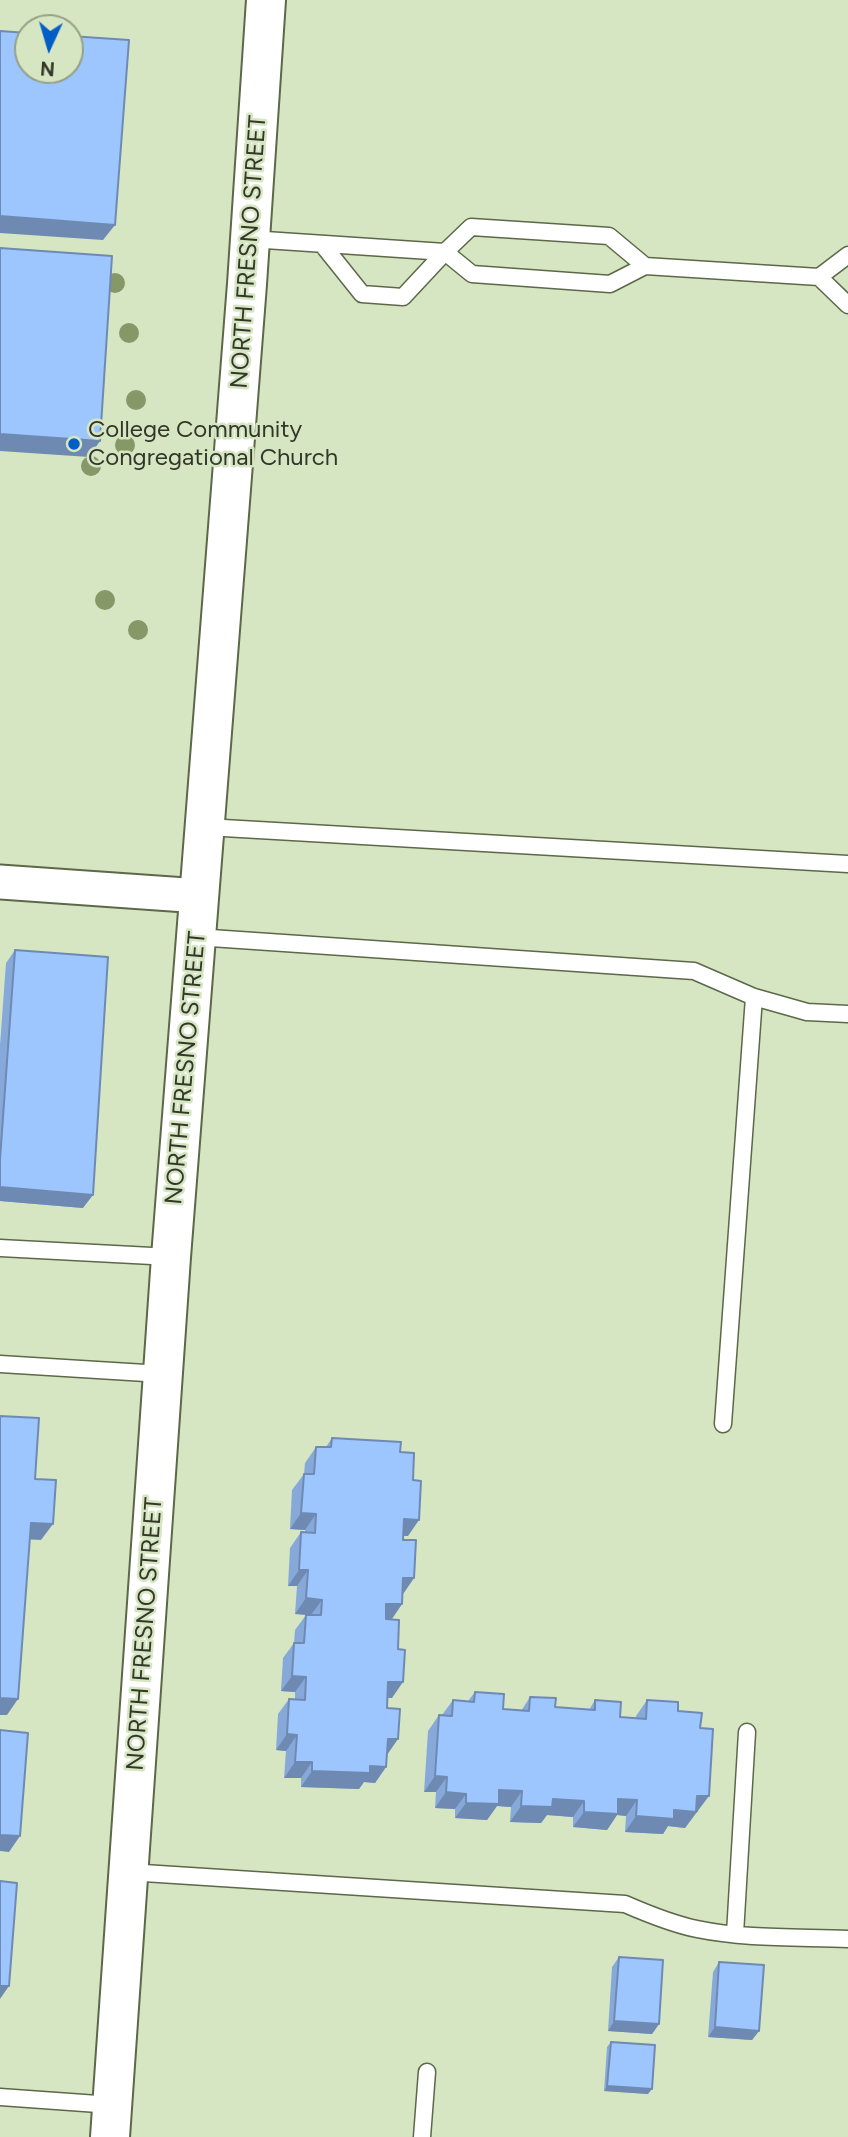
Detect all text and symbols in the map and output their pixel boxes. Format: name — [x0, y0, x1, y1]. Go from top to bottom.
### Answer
north arrow — [14, 14, 84, 84]
text: N — [40, 56, 56, 80]
street label: NORTH FRESNO STREET — [225, 114, 273, 390]
place label: College Community Congregational Church — [88, 416, 338, 472]
marker: College Community Congregational Church — [66, 436, 82, 452]
street label: NORTH FRESNO STREET — [160, 930, 212, 1206]
street label: NORTH FRESNO STREET — [121, 1496, 169, 1772]

